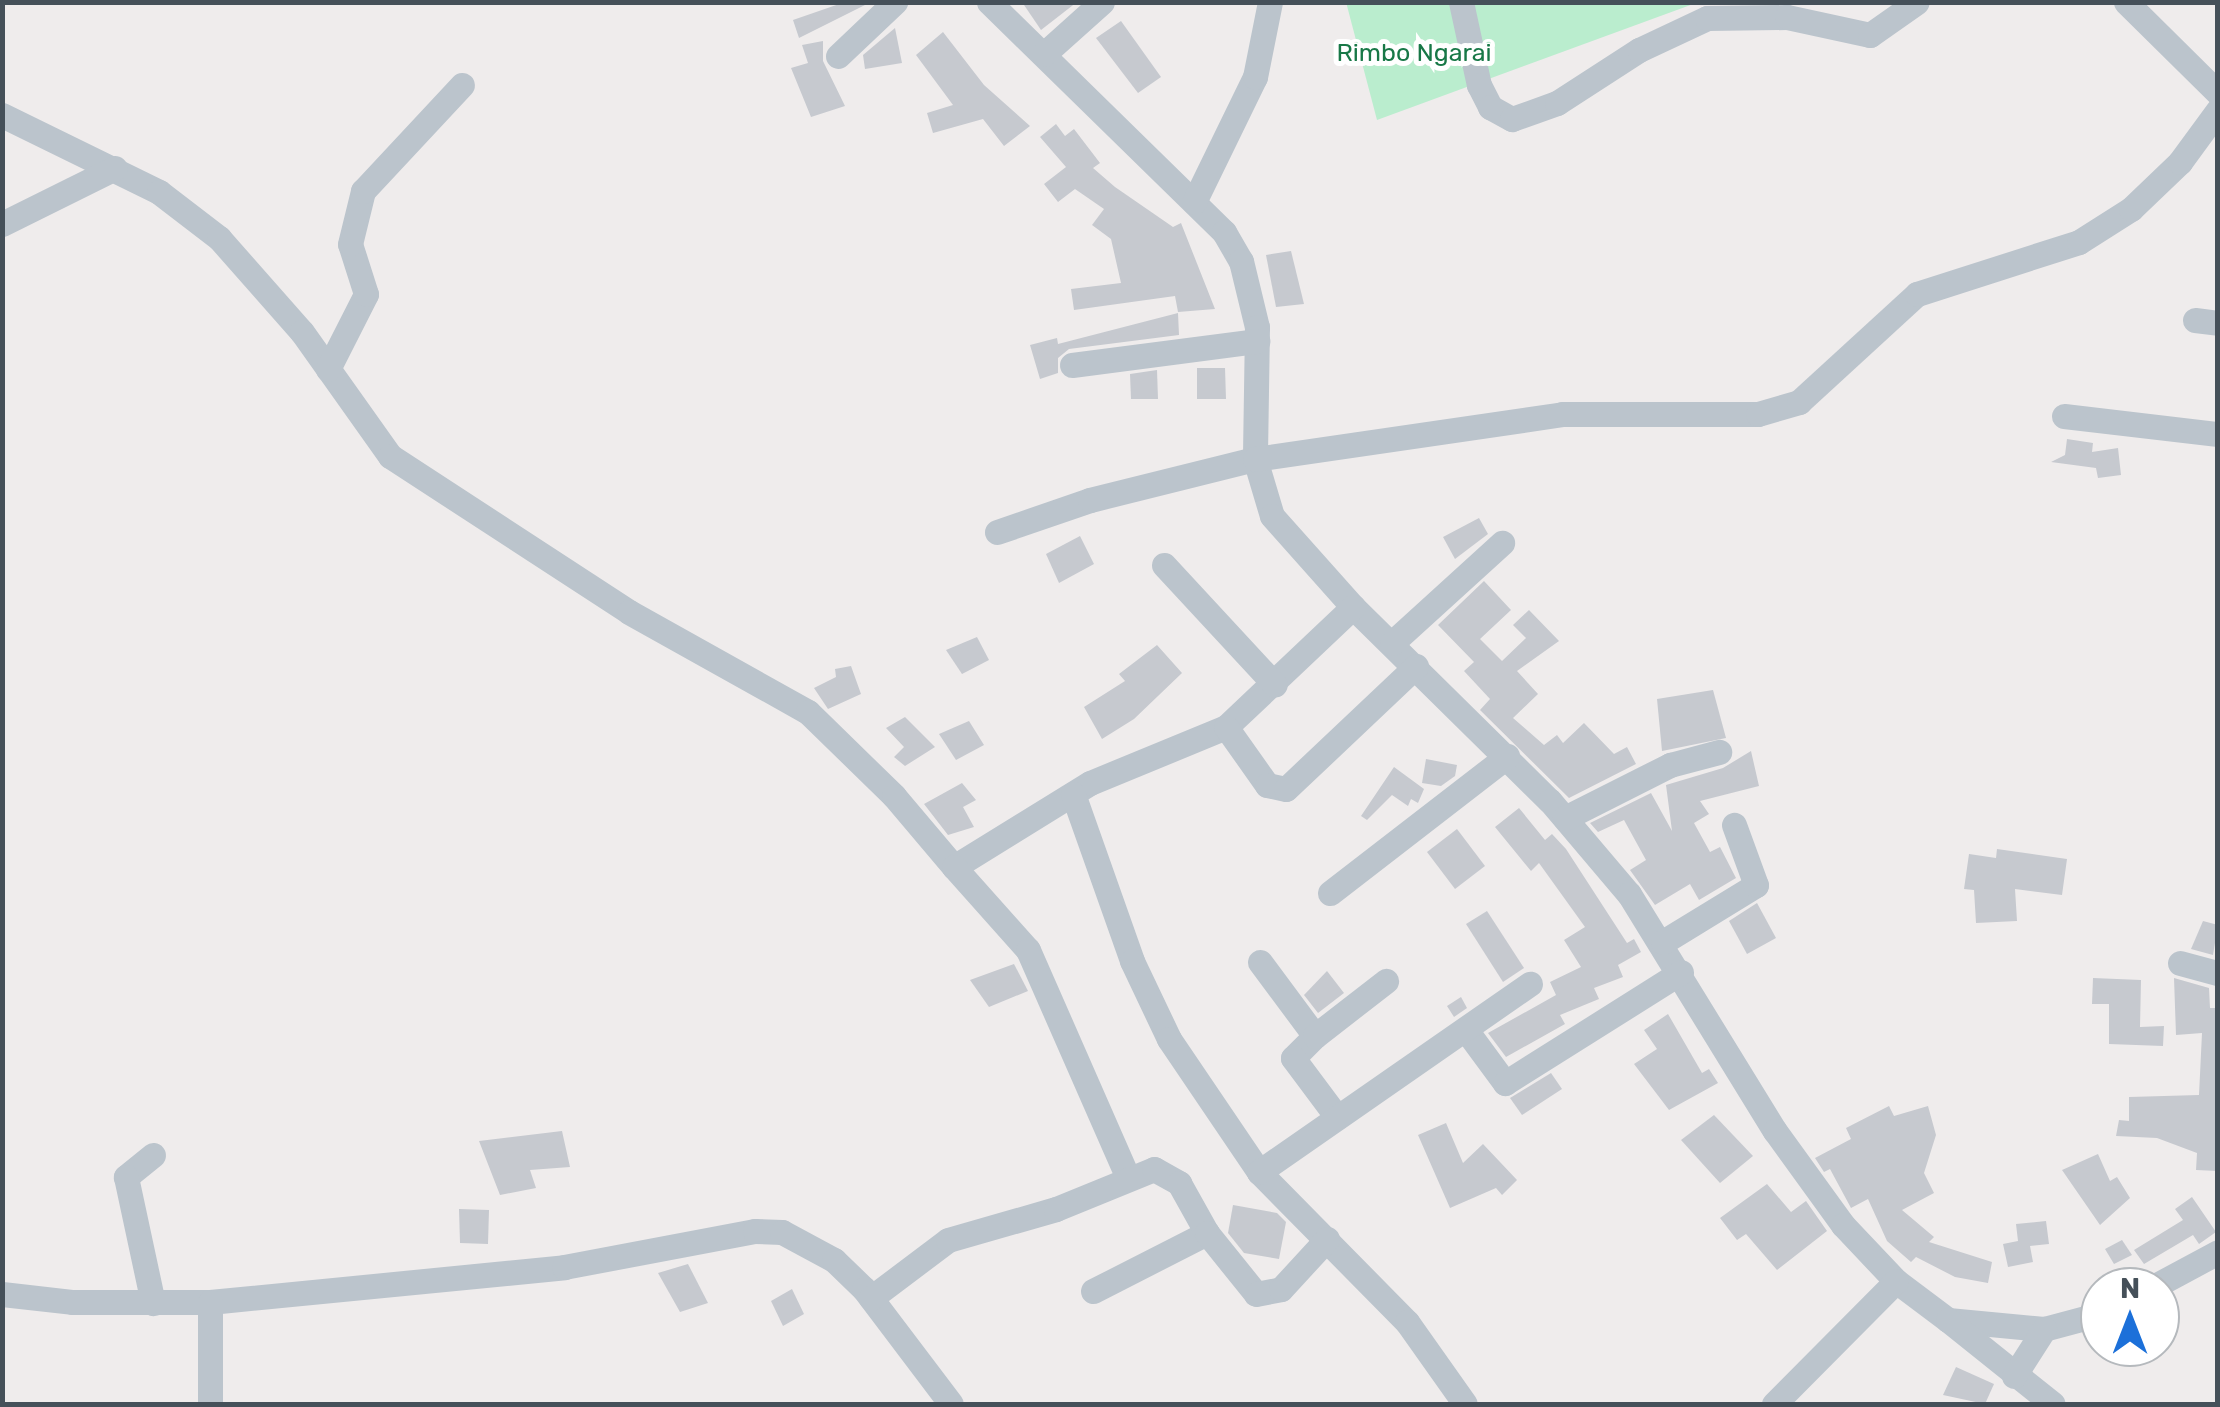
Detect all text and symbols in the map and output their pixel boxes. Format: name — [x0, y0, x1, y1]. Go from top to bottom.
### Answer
park label: Rimbo Ngarai — [1336, 38, 1492, 68]
north arrow — [2080, 1267, 2180, 1367]
text: N — [2120, 1272, 2140, 1305]

